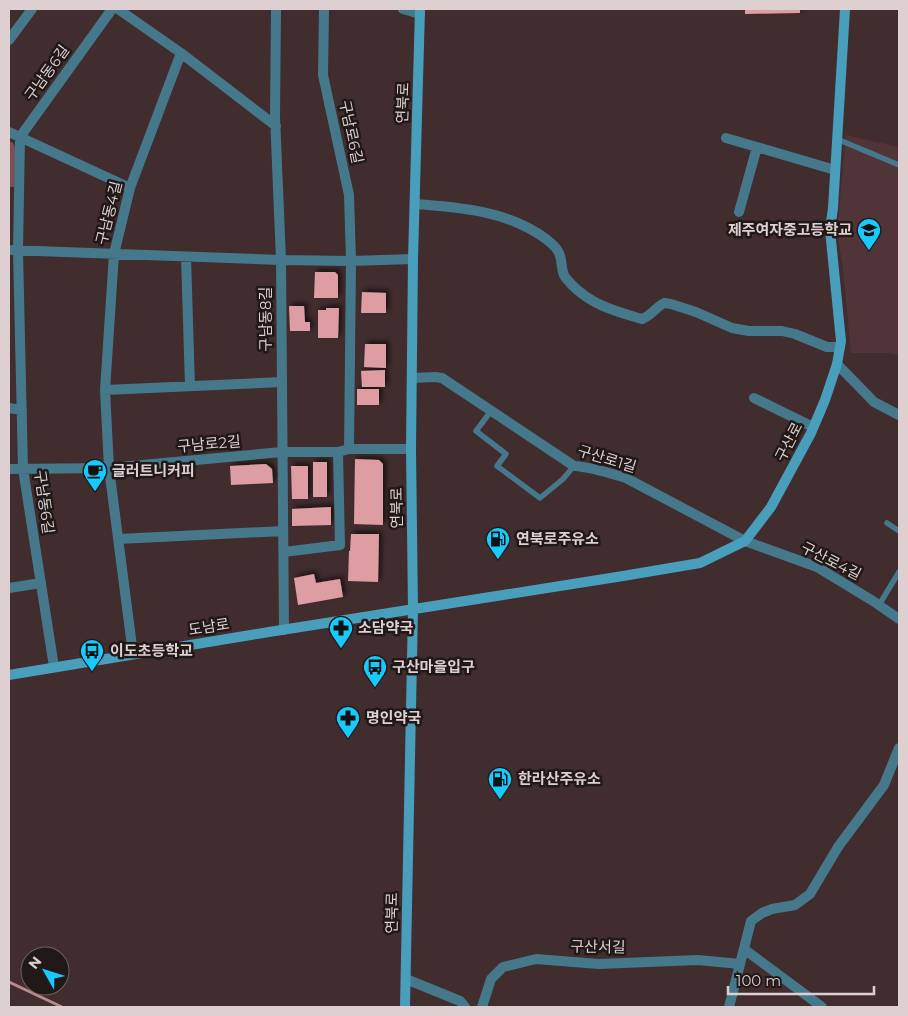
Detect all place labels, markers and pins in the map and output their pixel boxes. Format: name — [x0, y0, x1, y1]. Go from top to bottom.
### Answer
school or university icon: 제주여자중고등학교 — [856, 217, 882, 251]
place label: 제주여자중고등학교 — [728, 220, 852, 239]
cafe icon: 글러트니커피 — [82, 458, 108, 492]
place label: 글러트니커피 — [112, 461, 195, 480]
fuel station icon: 연북로주유소 — [485, 526, 511, 560]
place label: 연북로주유소 — [516, 529, 599, 548]
pharmacy icon: 소담약국 — [328, 615, 354, 649]
place label: 소담약국 — [358, 618, 413, 637]
bus stop icon: 이도초등학교 — [79, 638, 105, 672]
place label: 이도초등학교 — [110, 641, 193, 660]
bus stop icon: 구산마을입구 — [362, 654, 388, 688]
place label: 구산마을입구 — [392, 657, 475, 676]
pharmacy icon: 명인약국 — [335, 705, 361, 739]
place label: 명인약국 — [366, 708, 421, 727]
fuel station icon: 한라산주유소 — [487, 766, 513, 800]
place label: 한라산주유소 — [518, 769, 601, 788]

